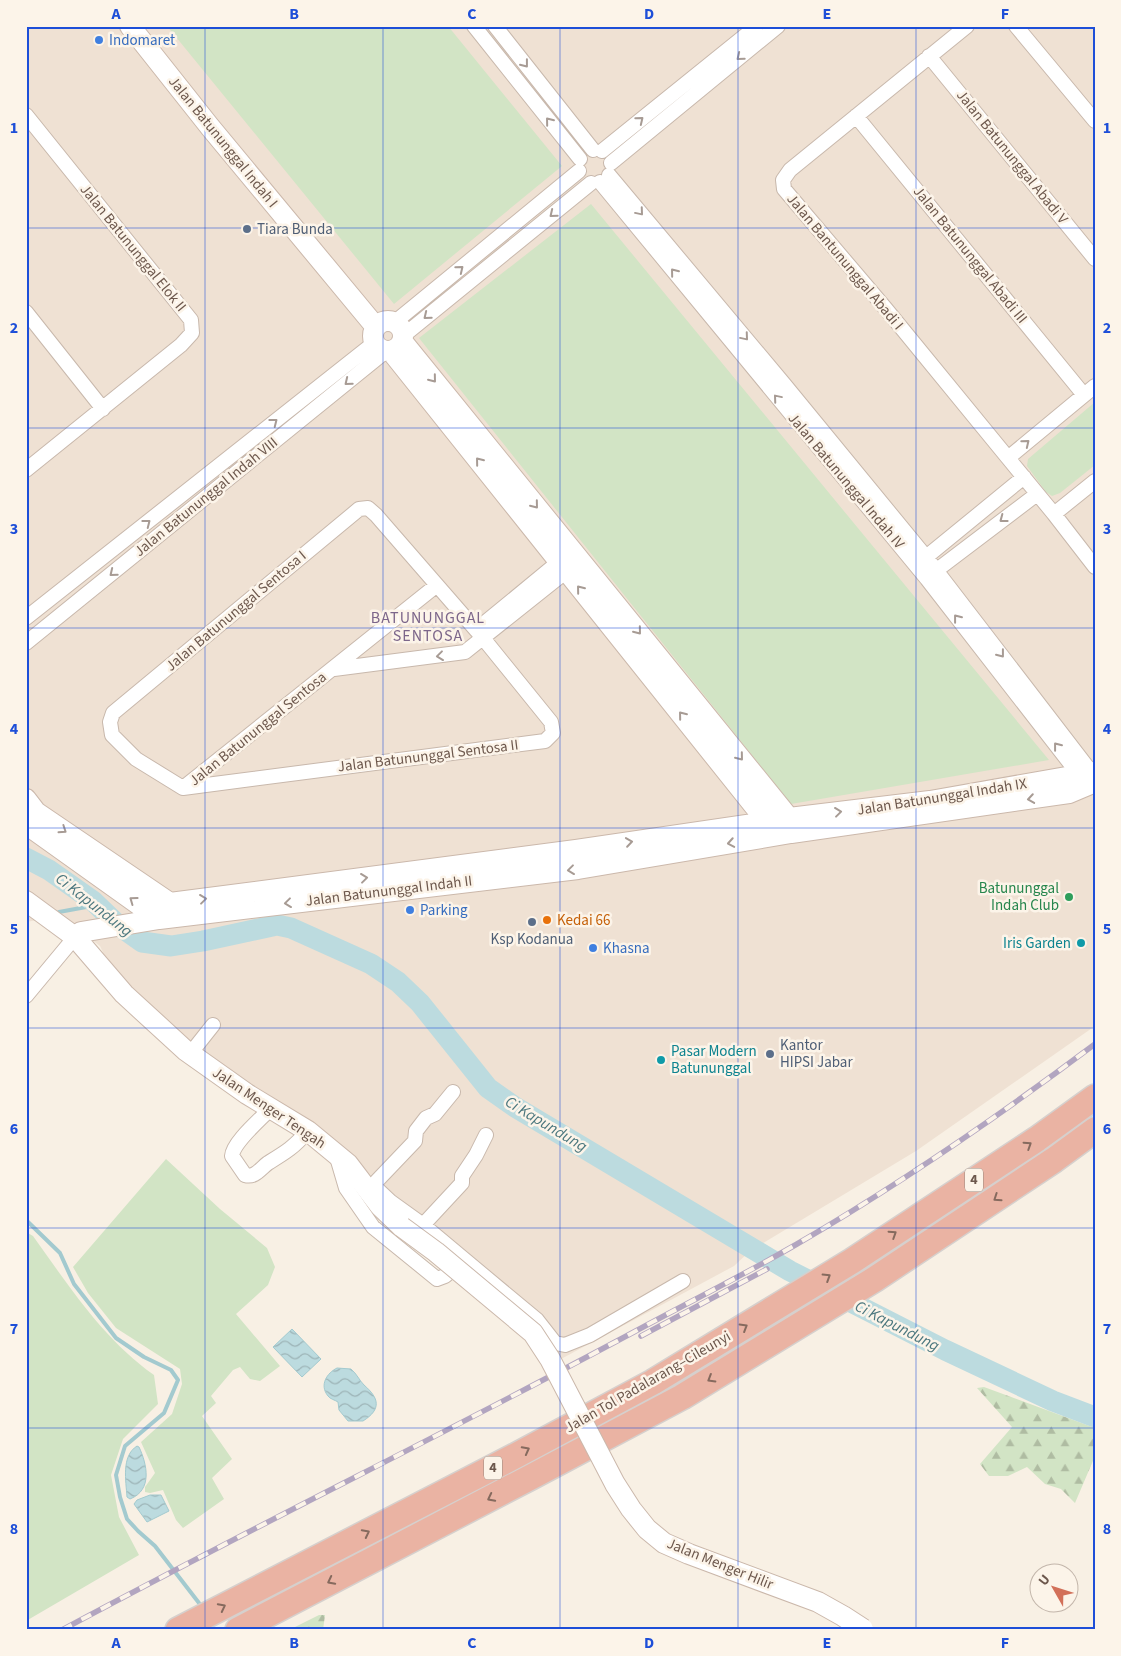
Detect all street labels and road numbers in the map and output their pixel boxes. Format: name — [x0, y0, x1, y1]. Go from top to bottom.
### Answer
street label: Jalan Batununggal Indah I — [163, 72, 283, 212]
street label: Jalan Batununggal Abadi V — [951, 85, 1073, 229]
street label: Jalan Batununggal Elok II — [75, 180, 191, 316]
street label: Jalan Batununggal Abadi III — [908, 182, 1032, 328]
street label: Jalan Bantununggal Abadi I — [782, 189, 908, 335]
street label: Jalan Batununggal Indah IV — [783, 409, 909, 554]
street label: Jalan Batununggal Indah VIII — [130, 432, 282, 562]
street label: Jalan Batununggal Sentosa I — [161, 546, 311, 676]
street label: Jalan Batununggal Sentosa — [185, 667, 331, 791]
street label: Jalan Batununggal Sentosa II — [336, 734, 520, 778]
street label: Jalan Batununggal Indah IX — [856, 773, 1029, 821]
street label: Jalan Batununggal Indah II — [305, 870, 473, 912]
street label: Jalan Menger Tengah — [208, 1062, 330, 1154]
road number: 4 — [965, 1168, 983, 1192]
street label: Jalan Tol Padalarang–Cileunyi — [561, 1326, 735, 1438]
road number: 4 — [484, 1456, 502, 1480]
street label: Jalan Menger Hilir — [664, 1533, 777, 1595]

